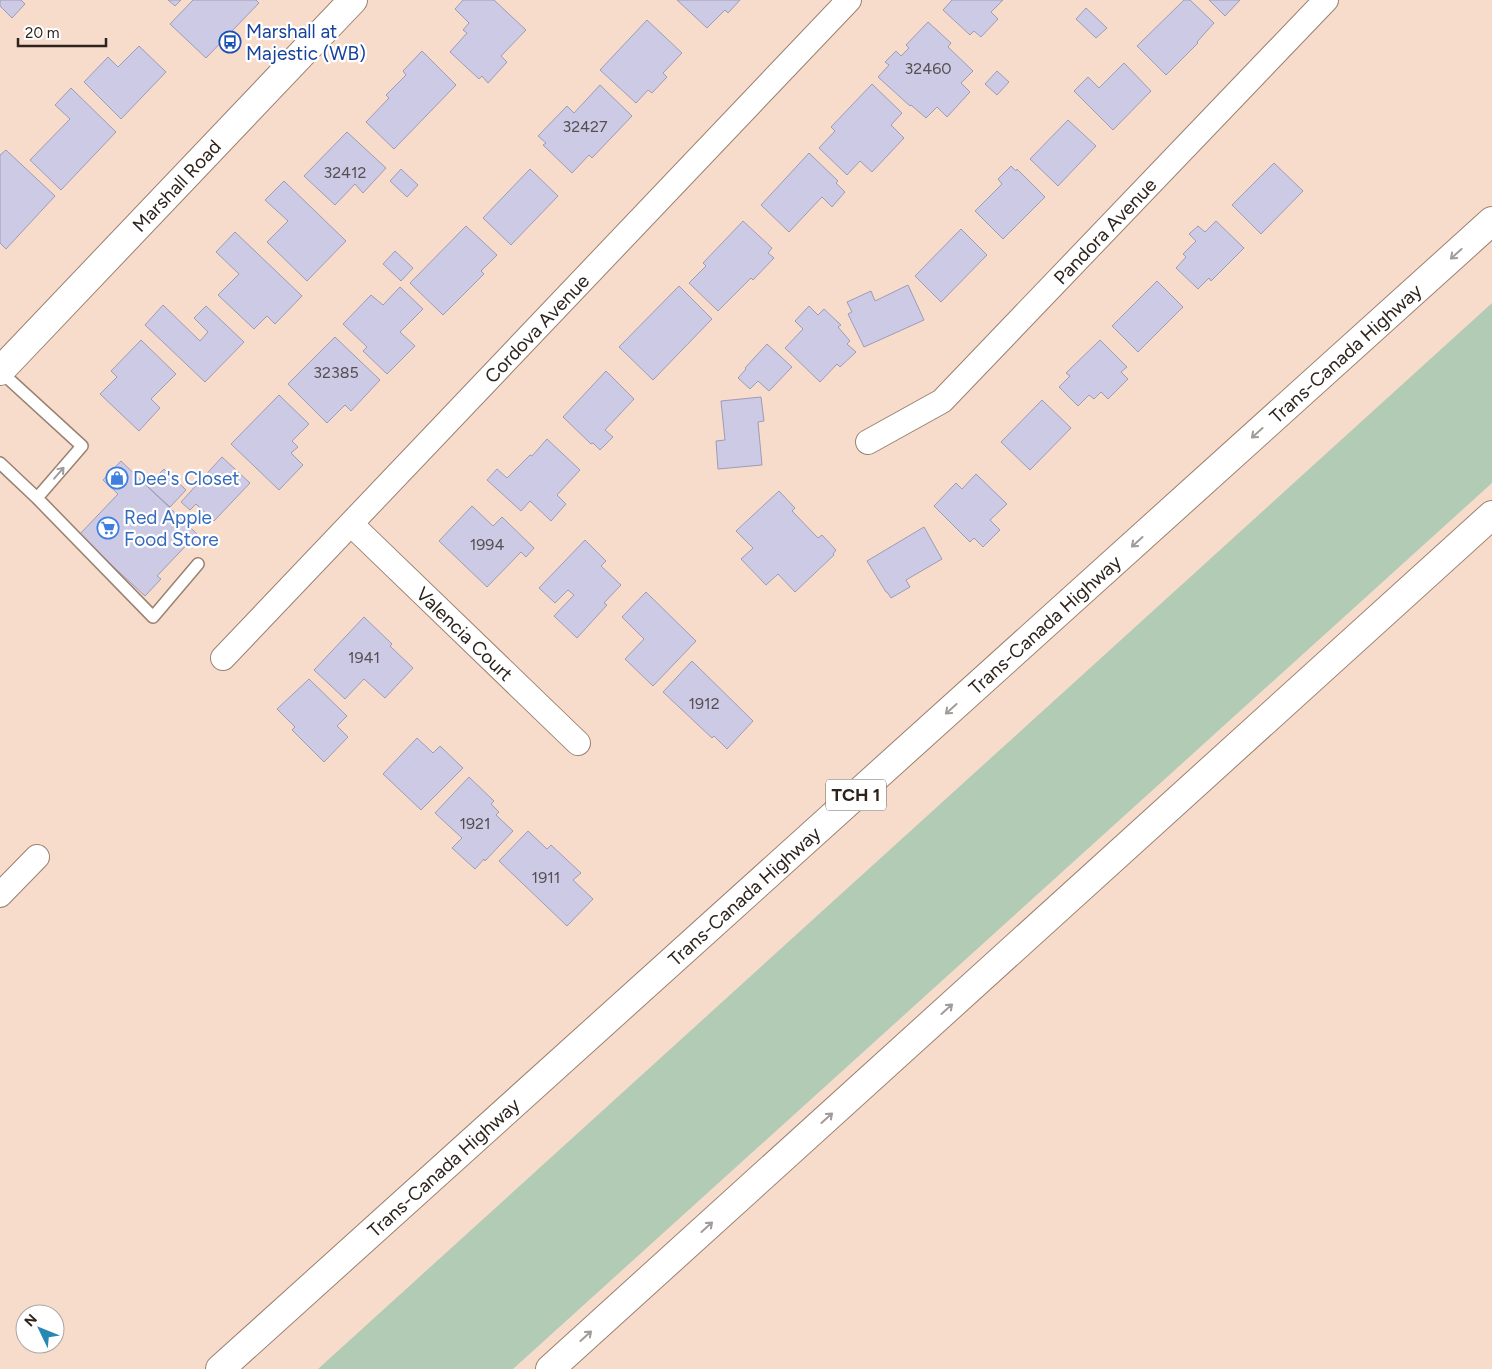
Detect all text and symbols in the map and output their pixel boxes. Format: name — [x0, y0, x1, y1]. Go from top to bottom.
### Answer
scale bar — [18, 15, 105, 47]
place label: Marshall at Majestic (WB) — [246, 20, 366, 65]
text: 20 m — [25, 24, 59, 42]
bus stop icon: Marshall at Majestic (WB) — [218, 30, 242, 54]
house number: 32460 — [905, 59, 951, 78]
house number: 32427 — [562, 117, 608, 136]
street label: Marshall Road — [127, 135, 226, 236]
house number: 32412 — [323, 163, 367, 182]
street label: Pandora Avenue — [1049, 173, 1161, 289]
one-way arrow — [1449, 248, 1462, 259]
street label: Cordova Avenue — [480, 269, 594, 388]
street label: Trans-Canada Highway — [1265, 279, 1426, 428]
house number: 32385 — [313, 363, 359, 382]
one-way arrow — [1251, 427, 1264, 439]
shop icon: Dee's Closet — [105, 466, 129, 490]
one-way arrow — [53, 467, 64, 480]
place label: Dee's Closet — [133, 467, 239, 490]
place label: Red Apple Food Store — [124, 506, 219, 551]
supermarket icon: Red Apple Food Store — [96, 516, 120, 540]
house number: 1994 — [470, 535, 504, 554]
one-way arrow — [1130, 536, 1143, 548]
street label: Trans-Canada Highway — [964, 550, 1126, 699]
street label: Valencia Court — [412, 582, 518, 686]
house number: 1941 — [348, 648, 380, 667]
house number: 1912 — [688, 694, 720, 713]
one-way arrow — [945, 703, 958, 715]
road number: TCH 1 — [826, 780, 886, 810]
house number: 1921 — [459, 814, 491, 833]
street label: Trans-Canada Highway — [663, 821, 825, 971]
house number: 1911 — [532, 868, 560, 887]
one-way arrow — [941, 1003, 954, 1015]
street label: Trans-Canada Highway — [363, 1093, 524, 1242]
one-way arrow — [821, 1112, 834, 1124]
one-way arrow — [700, 1221, 713, 1233]
north arrow — [15, 1304, 65, 1354]
text: N — [21, 1311, 41, 1330]
one-way arrow — [580, 1330, 593, 1342]

